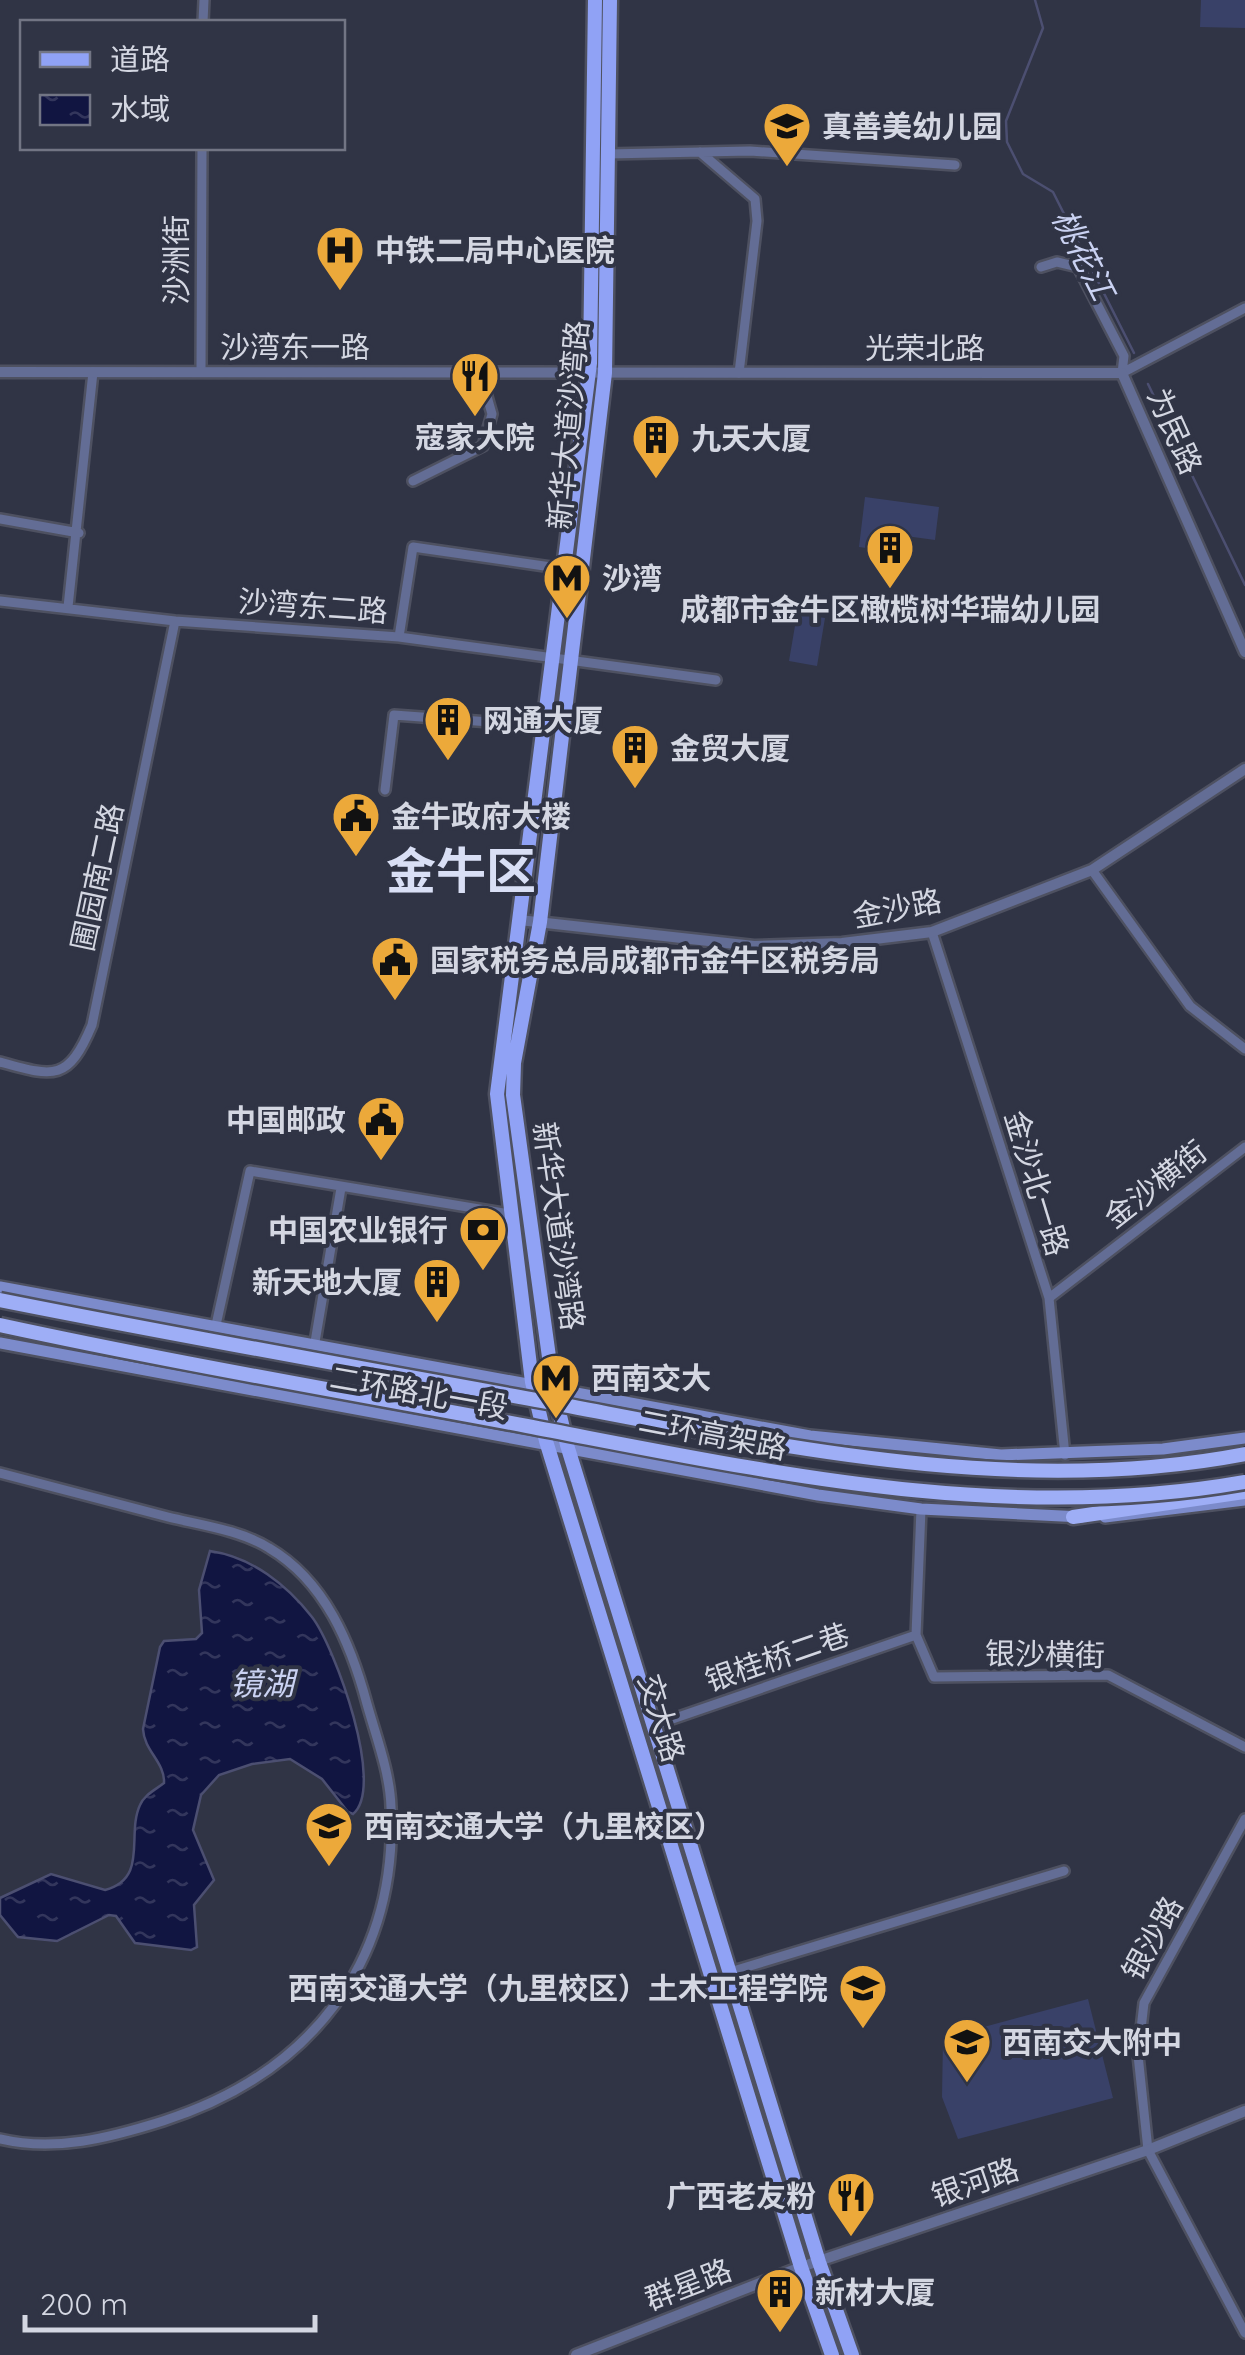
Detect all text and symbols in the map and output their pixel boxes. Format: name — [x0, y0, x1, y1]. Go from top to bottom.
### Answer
legend — [20, 20, 345, 150]
text: 道路 — [110, 40, 170, 78]
text: 水域 — [110, 90, 170, 128]
school or university icon: 真善美幼儿园 — [761, 100, 813, 168]
place label: 真善美幼儿园 — [822, 107, 1002, 145]
water label: 桃花江 — [1044, 202, 1125, 309]
street label: 沙洲街 — [157, 215, 195, 305]
hospital icon: 中铁二局中心医院 — [314, 224, 366, 292]
place label: 中铁二局中心医院 — [375, 231, 615, 269]
street label: 新华大道沙湾路 — [540, 319, 596, 531]
street label: 沙湾东一路 — [220, 328, 370, 366]
street label: 光荣北路 — [865, 329, 985, 367]
restaurant icon: 寇家大院 — [449, 350, 501, 418]
street label: 为民路 — [1139, 382, 1211, 480]
building icon: 九天大厦 — [630, 412, 682, 480]
place label: 寇家大院 — [415, 418, 535, 456]
place label: 九天大厦 — [691, 419, 811, 457]
building icon: 成都市金牛区橄榄树华瑞幼儿园 — [864, 522, 916, 590]
metro station icon: 沙湾 — [541, 552, 593, 620]
place label: 沙湾 — [602, 559, 662, 597]
street label: 沙湾东二路 — [237, 582, 389, 630]
place label: 成都市金牛区橄榄树华瑞幼儿园 — [680, 590, 1100, 628]
building icon: 网通大厦 — [422, 694, 474, 762]
place label: 网通大厦 — [483, 701, 603, 739]
building icon: 金贸大厦 — [609, 722, 661, 790]
place label: 金贸大厦 — [670, 729, 790, 767]
public building icon: 金牛政府大楼 — [330, 790, 382, 858]
place label: 金牛政府大楼 — [391, 797, 571, 835]
street label: 圃园南二路 — [63, 800, 131, 954]
district label: 金牛区 — [386, 839, 536, 902]
street label: 金沙路 — [849, 881, 945, 935]
public building icon: 国家税务总局成都市金牛区税务局 — [369, 934, 421, 1002]
place label: 国家税务总局成都市金牛区税务局 — [430, 941, 880, 979]
public building icon: 中国邮政 — [355, 1094, 407, 1162]
place label: 中国邮政 — [226, 1101, 346, 1139]
street label: 金沙北一路 — [997, 1106, 1077, 1260]
street label: 新华大道沙湾路 — [526, 1119, 592, 1333]
street label: 金沙横街 — [1096, 1132, 1214, 1236]
bank icon: 中国农业银行 — [457, 1204, 509, 1272]
place label: 中国农业银行 — [268, 1211, 448, 1249]
building icon: 新天地大厦 — [411, 1256, 463, 1324]
place label: 新天地大厦 — [252, 1263, 402, 1301]
metro station icon: 西南交大 — [530, 1352, 582, 1420]
street label: 二环路北一段 — [327, 1358, 511, 1426]
place label: 西南交大 — [591, 1359, 711, 1397]
street label: 二环高架路 — [636, 1401, 790, 1467]
street label: 银桂桥二巷 — [700, 1615, 854, 1699]
street label: 银沙横街 — [985, 1634, 1105, 1674]
water label: 镜湖 — [230, 1663, 299, 1703]
street label: 交大路 — [631, 1669, 693, 1767]
school or university icon: 西南交通大学（九里校区） — [303, 1800, 355, 1868]
place label: 西南交通大学（九里校区） — [364, 1807, 724, 1845]
street label: 银沙路 — [1114, 1889, 1190, 1987]
school or university icon: 西南交通大学（九里校区）土木工程学院 — [837, 1962, 889, 2030]
place label: 西南交通大学（九里校区）土木工程学院 — [288, 1969, 828, 2007]
school or university icon: 西南交大附中 — [941, 2016, 993, 2084]
place label: 西南交大附中 — [1002, 2023, 1182, 2061]
street label: 银河路 — [926, 2149, 1024, 2215]
restaurant icon: 广西老友粉 — [825, 2170, 877, 2238]
place label: 广西老友粉 — [666, 2177, 816, 2215]
street label: 群星路 — [639, 2250, 737, 2318]
building icon: 新材大厦 — [754, 2266, 806, 2334]
scale bar — [25, 2270, 315, 2332]
place label: 新材大厦 — [815, 2273, 935, 2311]
text: 200 m — [40, 2285, 128, 2323]

